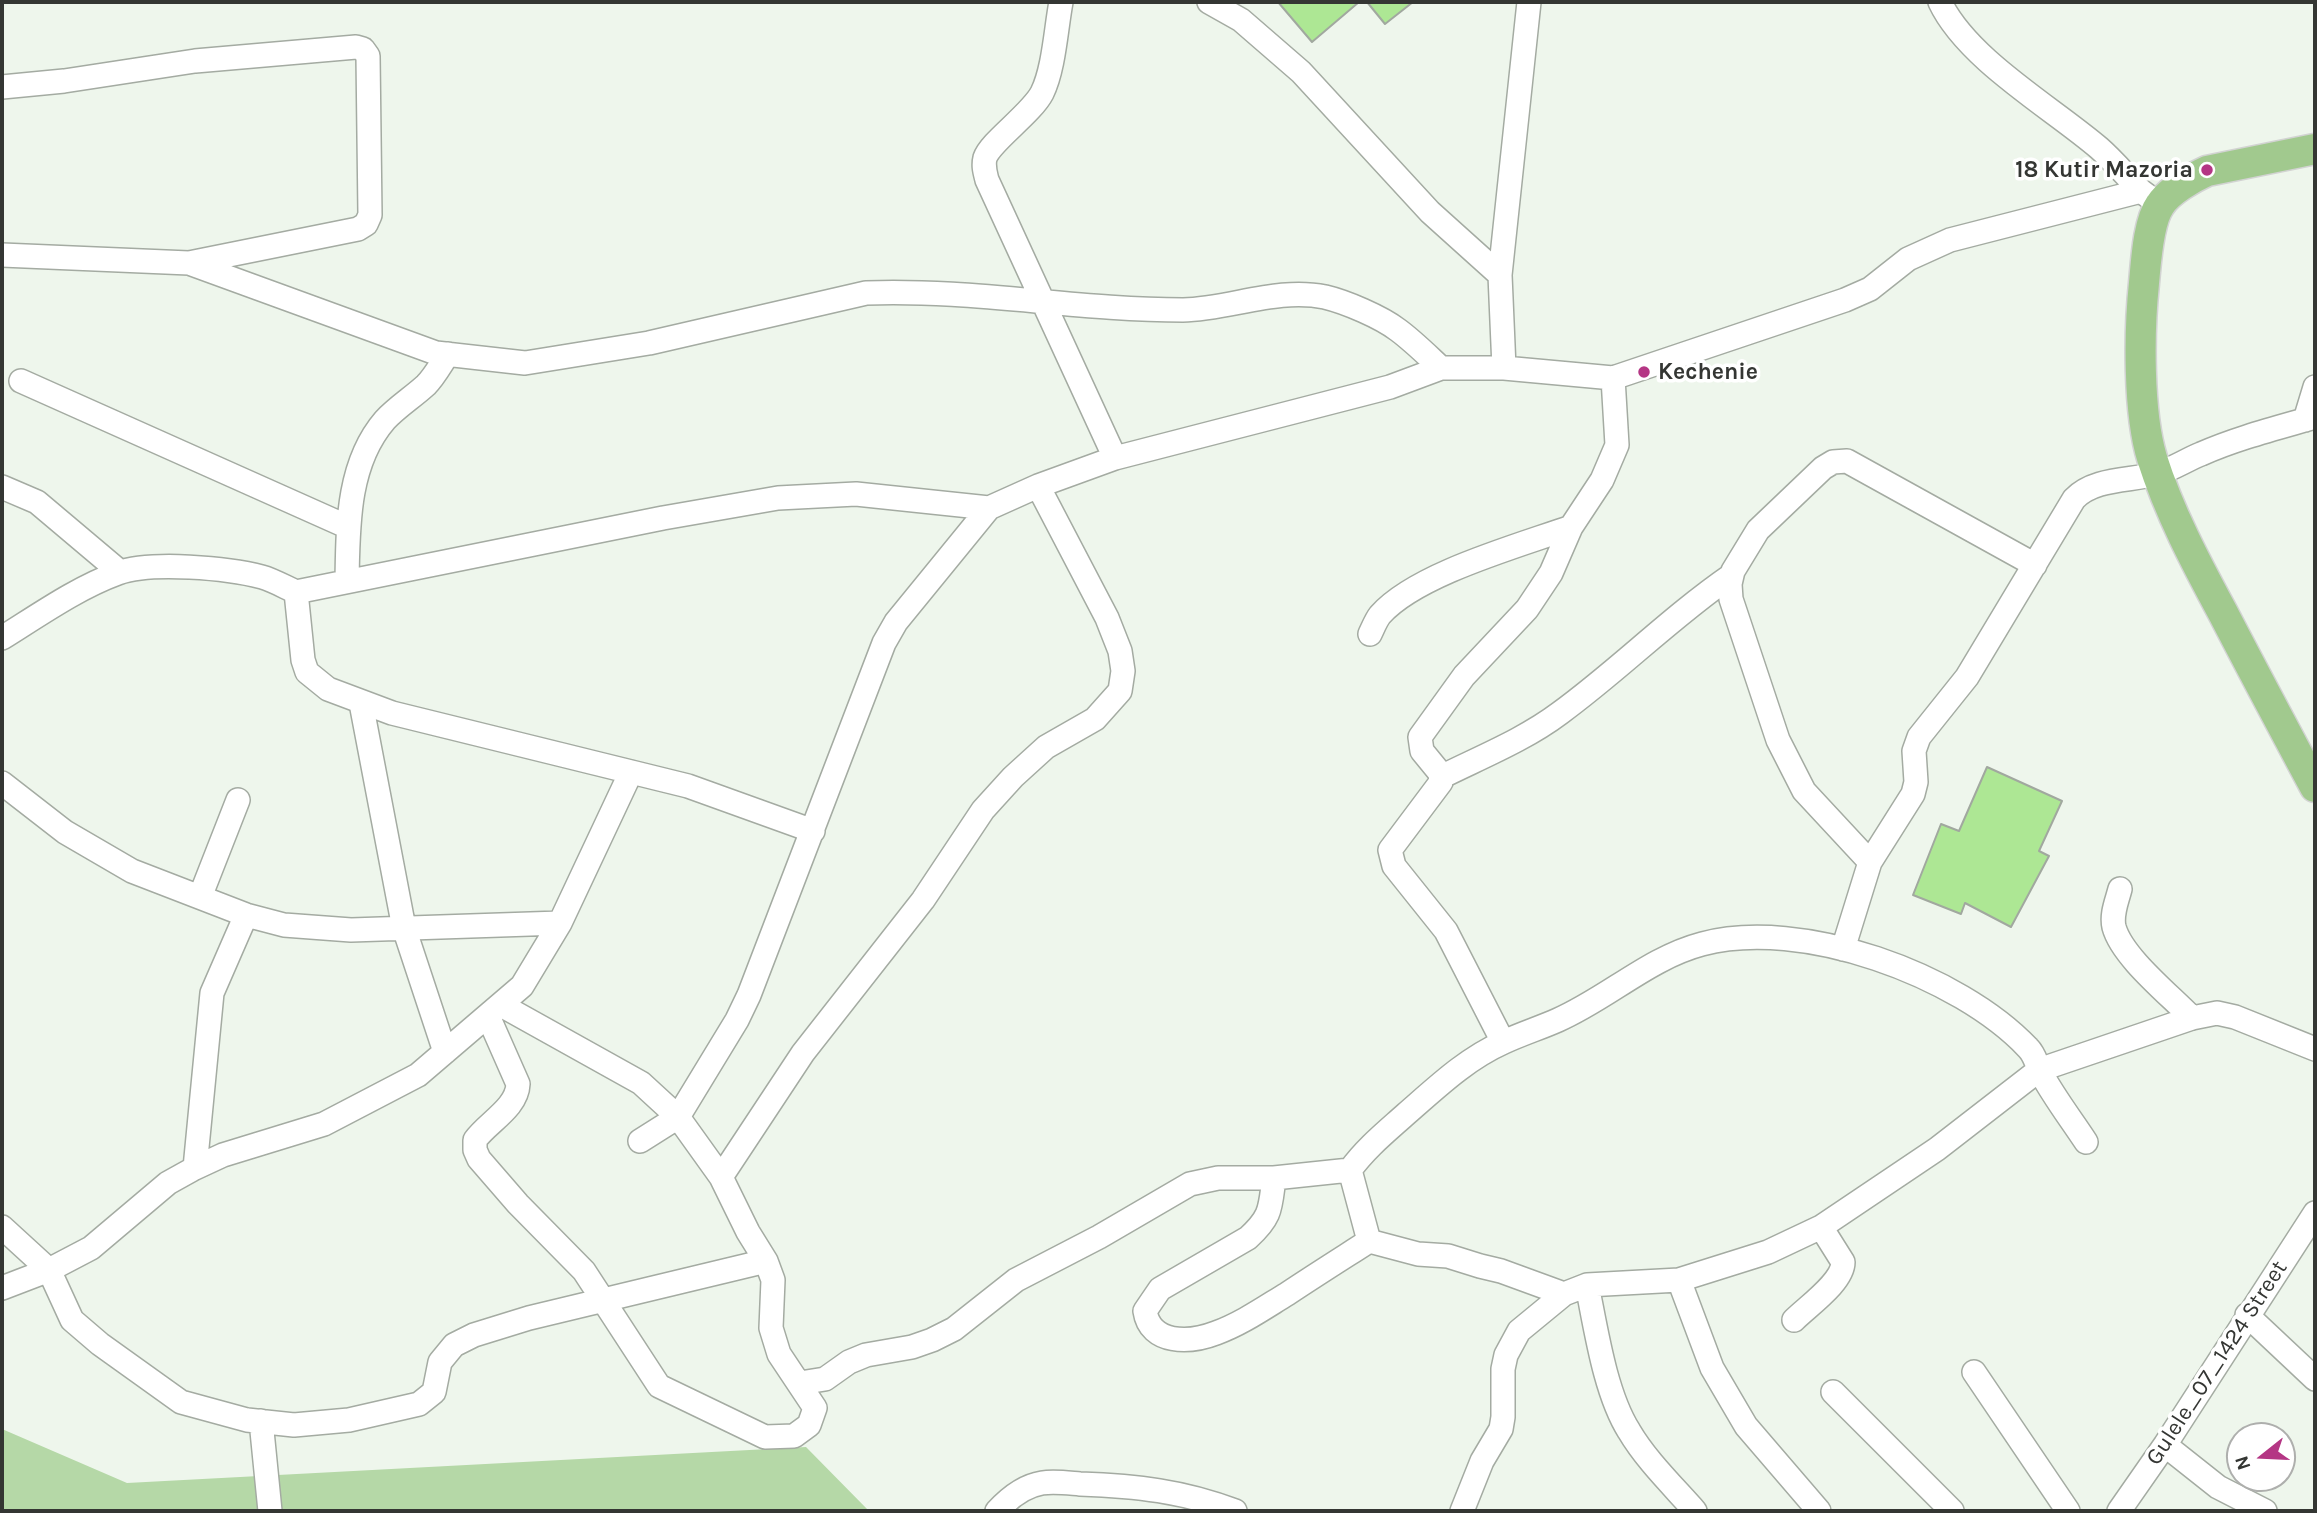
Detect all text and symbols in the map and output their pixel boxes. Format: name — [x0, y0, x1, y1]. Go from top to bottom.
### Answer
place label: 18 Kutir Mazoria — [2015, 156, 2193, 184]
marker: 18 Kutir Mazoria — [2199, 162, 2215, 178]
place label: Kechenie — [1658, 358, 1758, 386]
marker: Kechenie — [1636, 364, 1652, 380]
street label: Gulele_07_1424 Street — [2141, 1256, 2293, 1470]
north arrow — [2226, 1422, 2296, 1492]
text: N — [2230, 1453, 2255, 1473]

